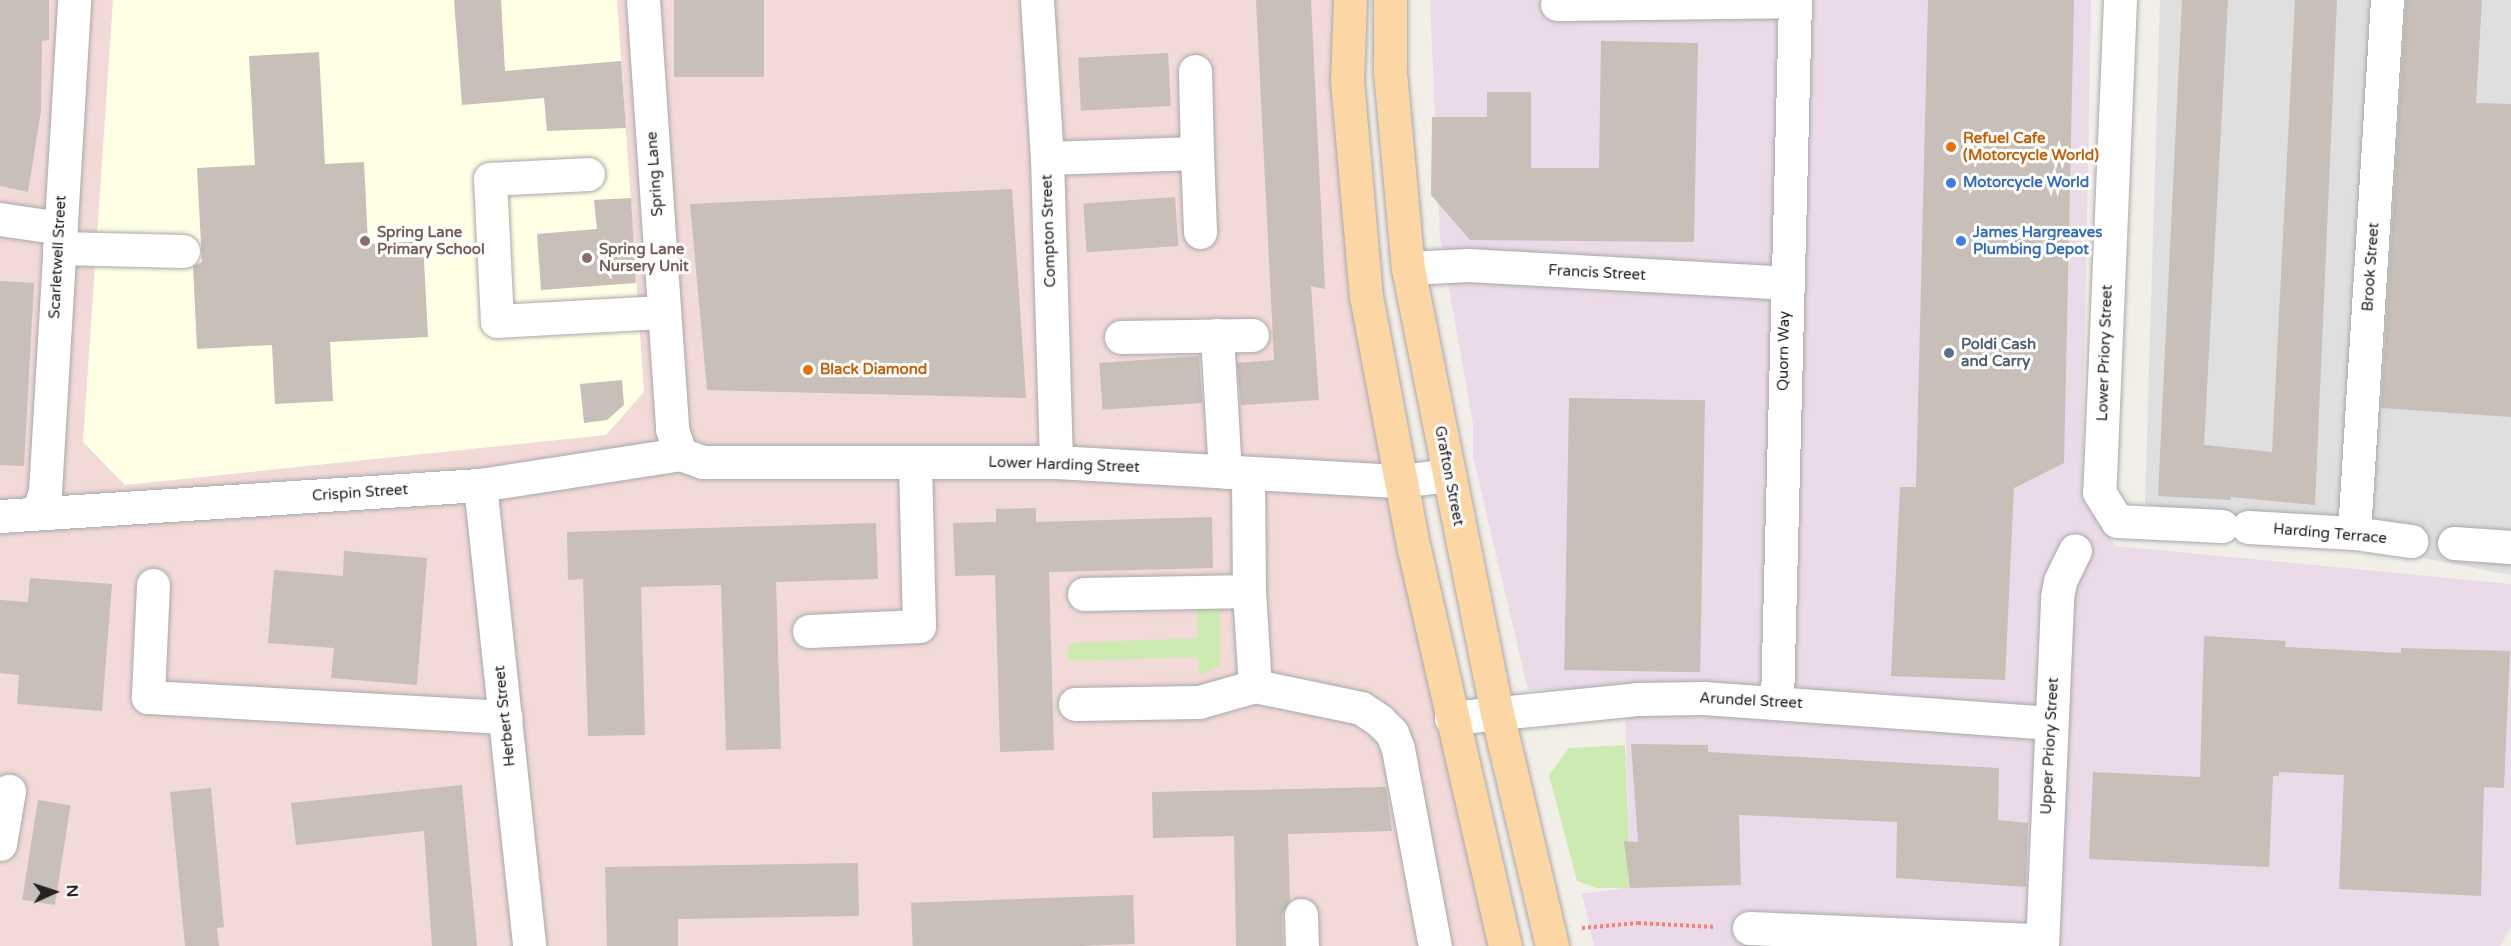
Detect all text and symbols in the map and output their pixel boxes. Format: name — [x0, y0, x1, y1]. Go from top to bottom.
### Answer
place label: Refuel Cafe (Motorcycle World) — [1963, 129, 2099, 164]
street label: Spring Lane — [643, 131, 667, 217]
marker: Refuel Cafe (Motorcycle World) — [1944, 140, 1958, 154]
street label: Compton Street — [1038, 174, 1060, 288]
place label: Motorcycle World — [1963, 174, 2089, 192]
marker: Motorcycle World — [1944, 176, 1958, 190]
street label: Scarletwell Street — [46, 195, 70, 319]
street label: Brook Street — [2359, 222, 2383, 312]
place label: Spring Lane Primary School — [377, 223, 485, 258]
place label: James Hargreaves Plumbing Depot — [1973, 223, 2102, 258]
marker: Spring Lane Primary School — [358, 234, 372, 248]
marker: James Hargreaves Plumbing Depot — [1954, 234, 1968, 248]
place label: Spring Lane Nursery Unit — [599, 240, 689, 275]
marker: Spring Lane Nursery Unit — [580, 251, 594, 265]
street label: Francis Street — [1548, 261, 1646, 285]
street label: Lower Priory Street — [2094, 284, 2116, 422]
street label: Quorn Way — [1774, 311, 1794, 391]
place label: Poldi Cash and Carry — [1961, 335, 2036, 370]
marker: Poldi Cash and Carry — [1942, 346, 1956, 360]
place label: Black Diamond — [820, 361, 927, 379]
marker: Black Diamond — [801, 363, 815, 377]
street label: Grafton Street — [1430, 424, 1468, 528]
street label: Lower Harding Street — [988, 453, 1140, 477]
street label: Crispin Street — [311, 481, 409, 505]
street label: Harding Terrace — [2272, 520, 2388, 548]
street label: Herbert Street — [491, 665, 519, 767]
street label: Upper Priory Street — [2037, 677, 2063, 815]
street label: Arundel Street — [1699, 689, 1803, 713]
north arrow — [24, 862, 84, 922]
text: N — [62, 884, 82, 898]

